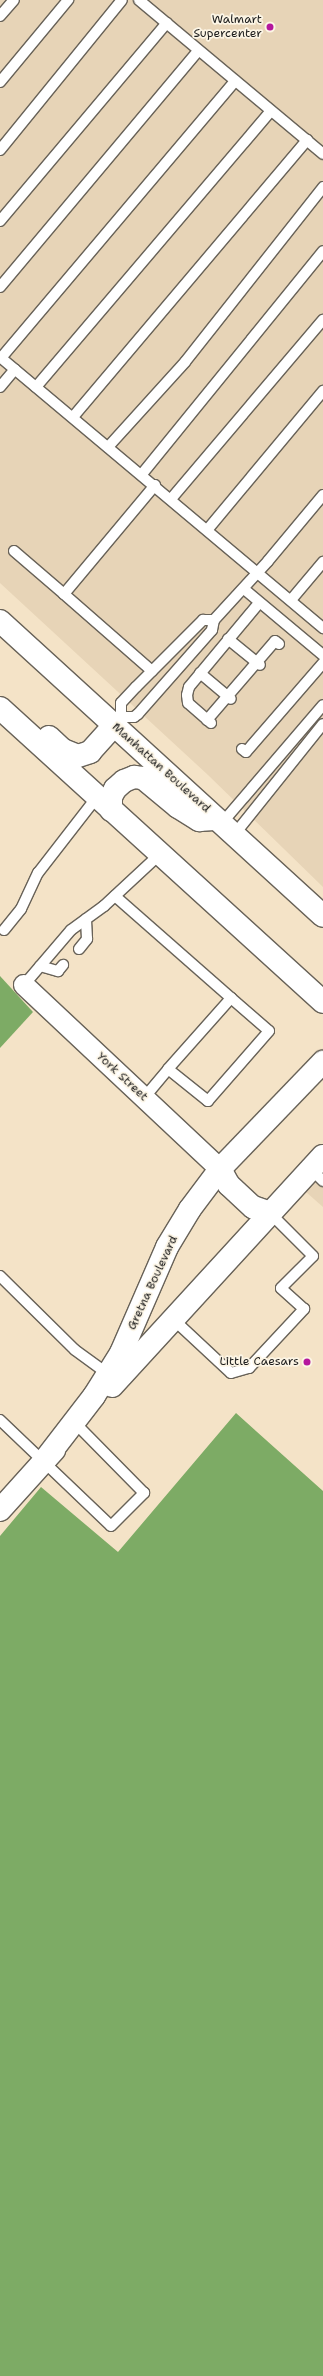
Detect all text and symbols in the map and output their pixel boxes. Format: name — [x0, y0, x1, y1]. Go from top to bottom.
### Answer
place label: Walmart Supercenter — [194, 13, 262, 41]
marker: Walmart Supercenter — [265, 22, 275, 32]
street label: Manhattan Boulevard — [109, 720, 213, 816]
street label: York Street — [93, 1050, 151, 1104]
street label: Gretna Boulevard — [125, 1234, 181, 1332]
place label: Little Caesars — [220, 1355, 299, 1369]
marker: Little Caesars — [302, 1357, 312, 1367]

